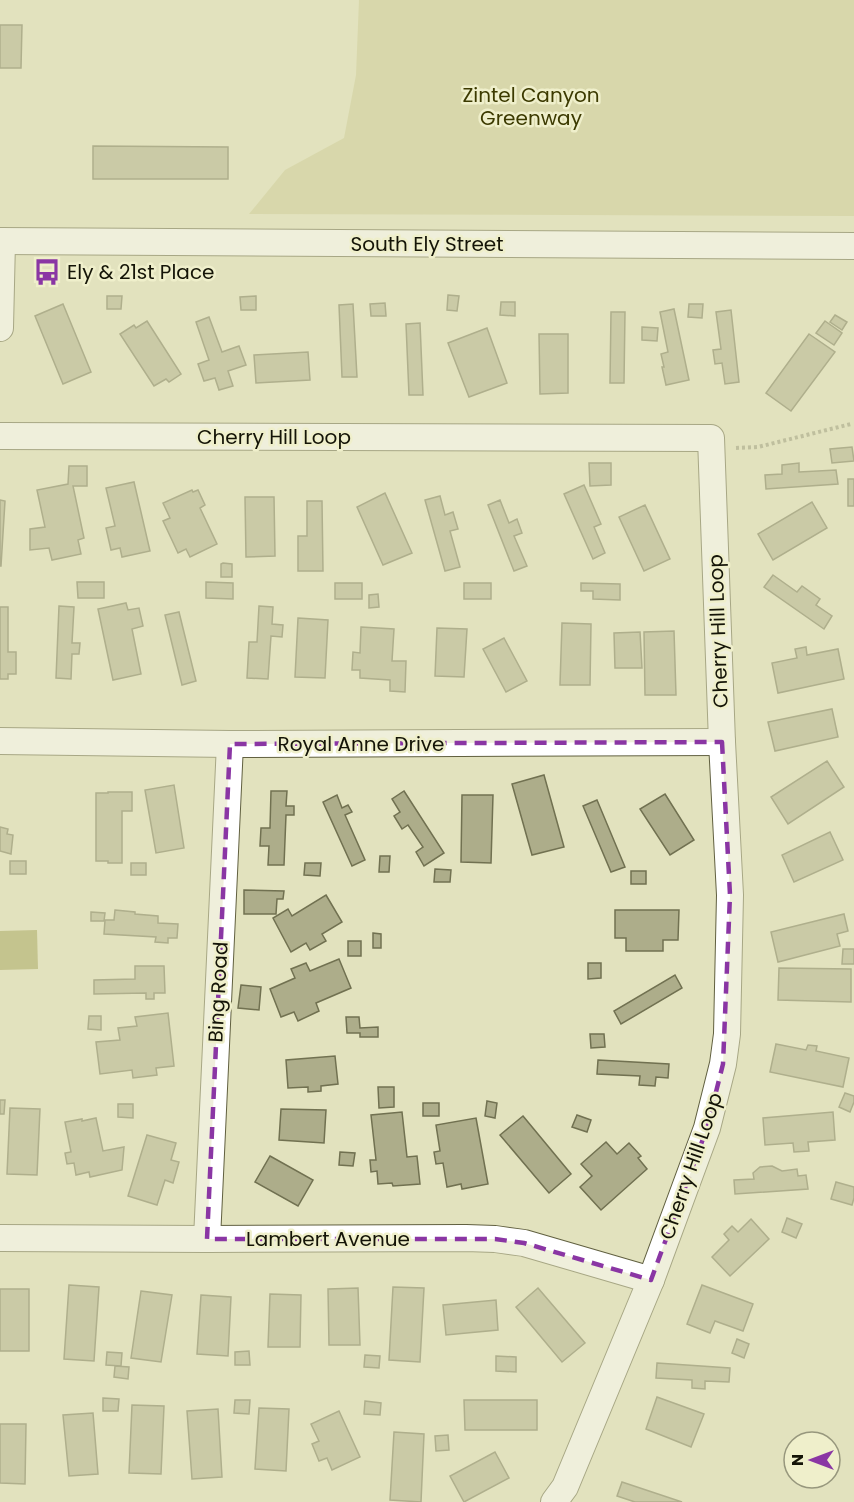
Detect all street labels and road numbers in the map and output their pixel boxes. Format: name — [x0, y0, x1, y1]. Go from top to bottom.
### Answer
street label: South Ely Street — [350, 230, 504, 258]
street label: Cherry Hill Loop — [197, 423, 351, 451]
street label: Cherry Hill Loop — [701, 554, 735, 708]
street label: Royal Anne Drive — [278, 730, 444, 758]
street label: Bing Road — [201, 941, 235, 1043]
street label: Cherry Hill Loop — [653, 1089, 729, 1243]
street label: Lambert Avenue — [246, 1225, 410, 1253]

